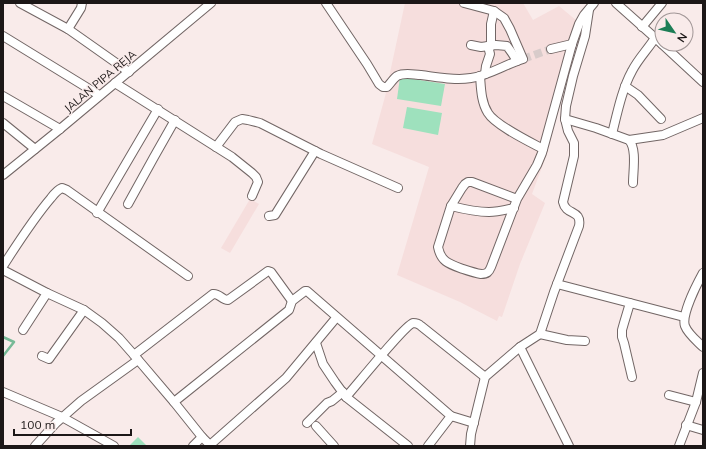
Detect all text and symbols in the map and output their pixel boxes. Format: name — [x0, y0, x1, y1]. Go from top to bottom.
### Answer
north arrow — [654, 12, 694, 52]
text: N — [674, 30, 690, 45]
street label: JALAN PIPA REJA — [61, 47, 139, 115]
scale bar — [14, 411, 131, 437]
text: 100 m — [20, 417, 55, 432]

